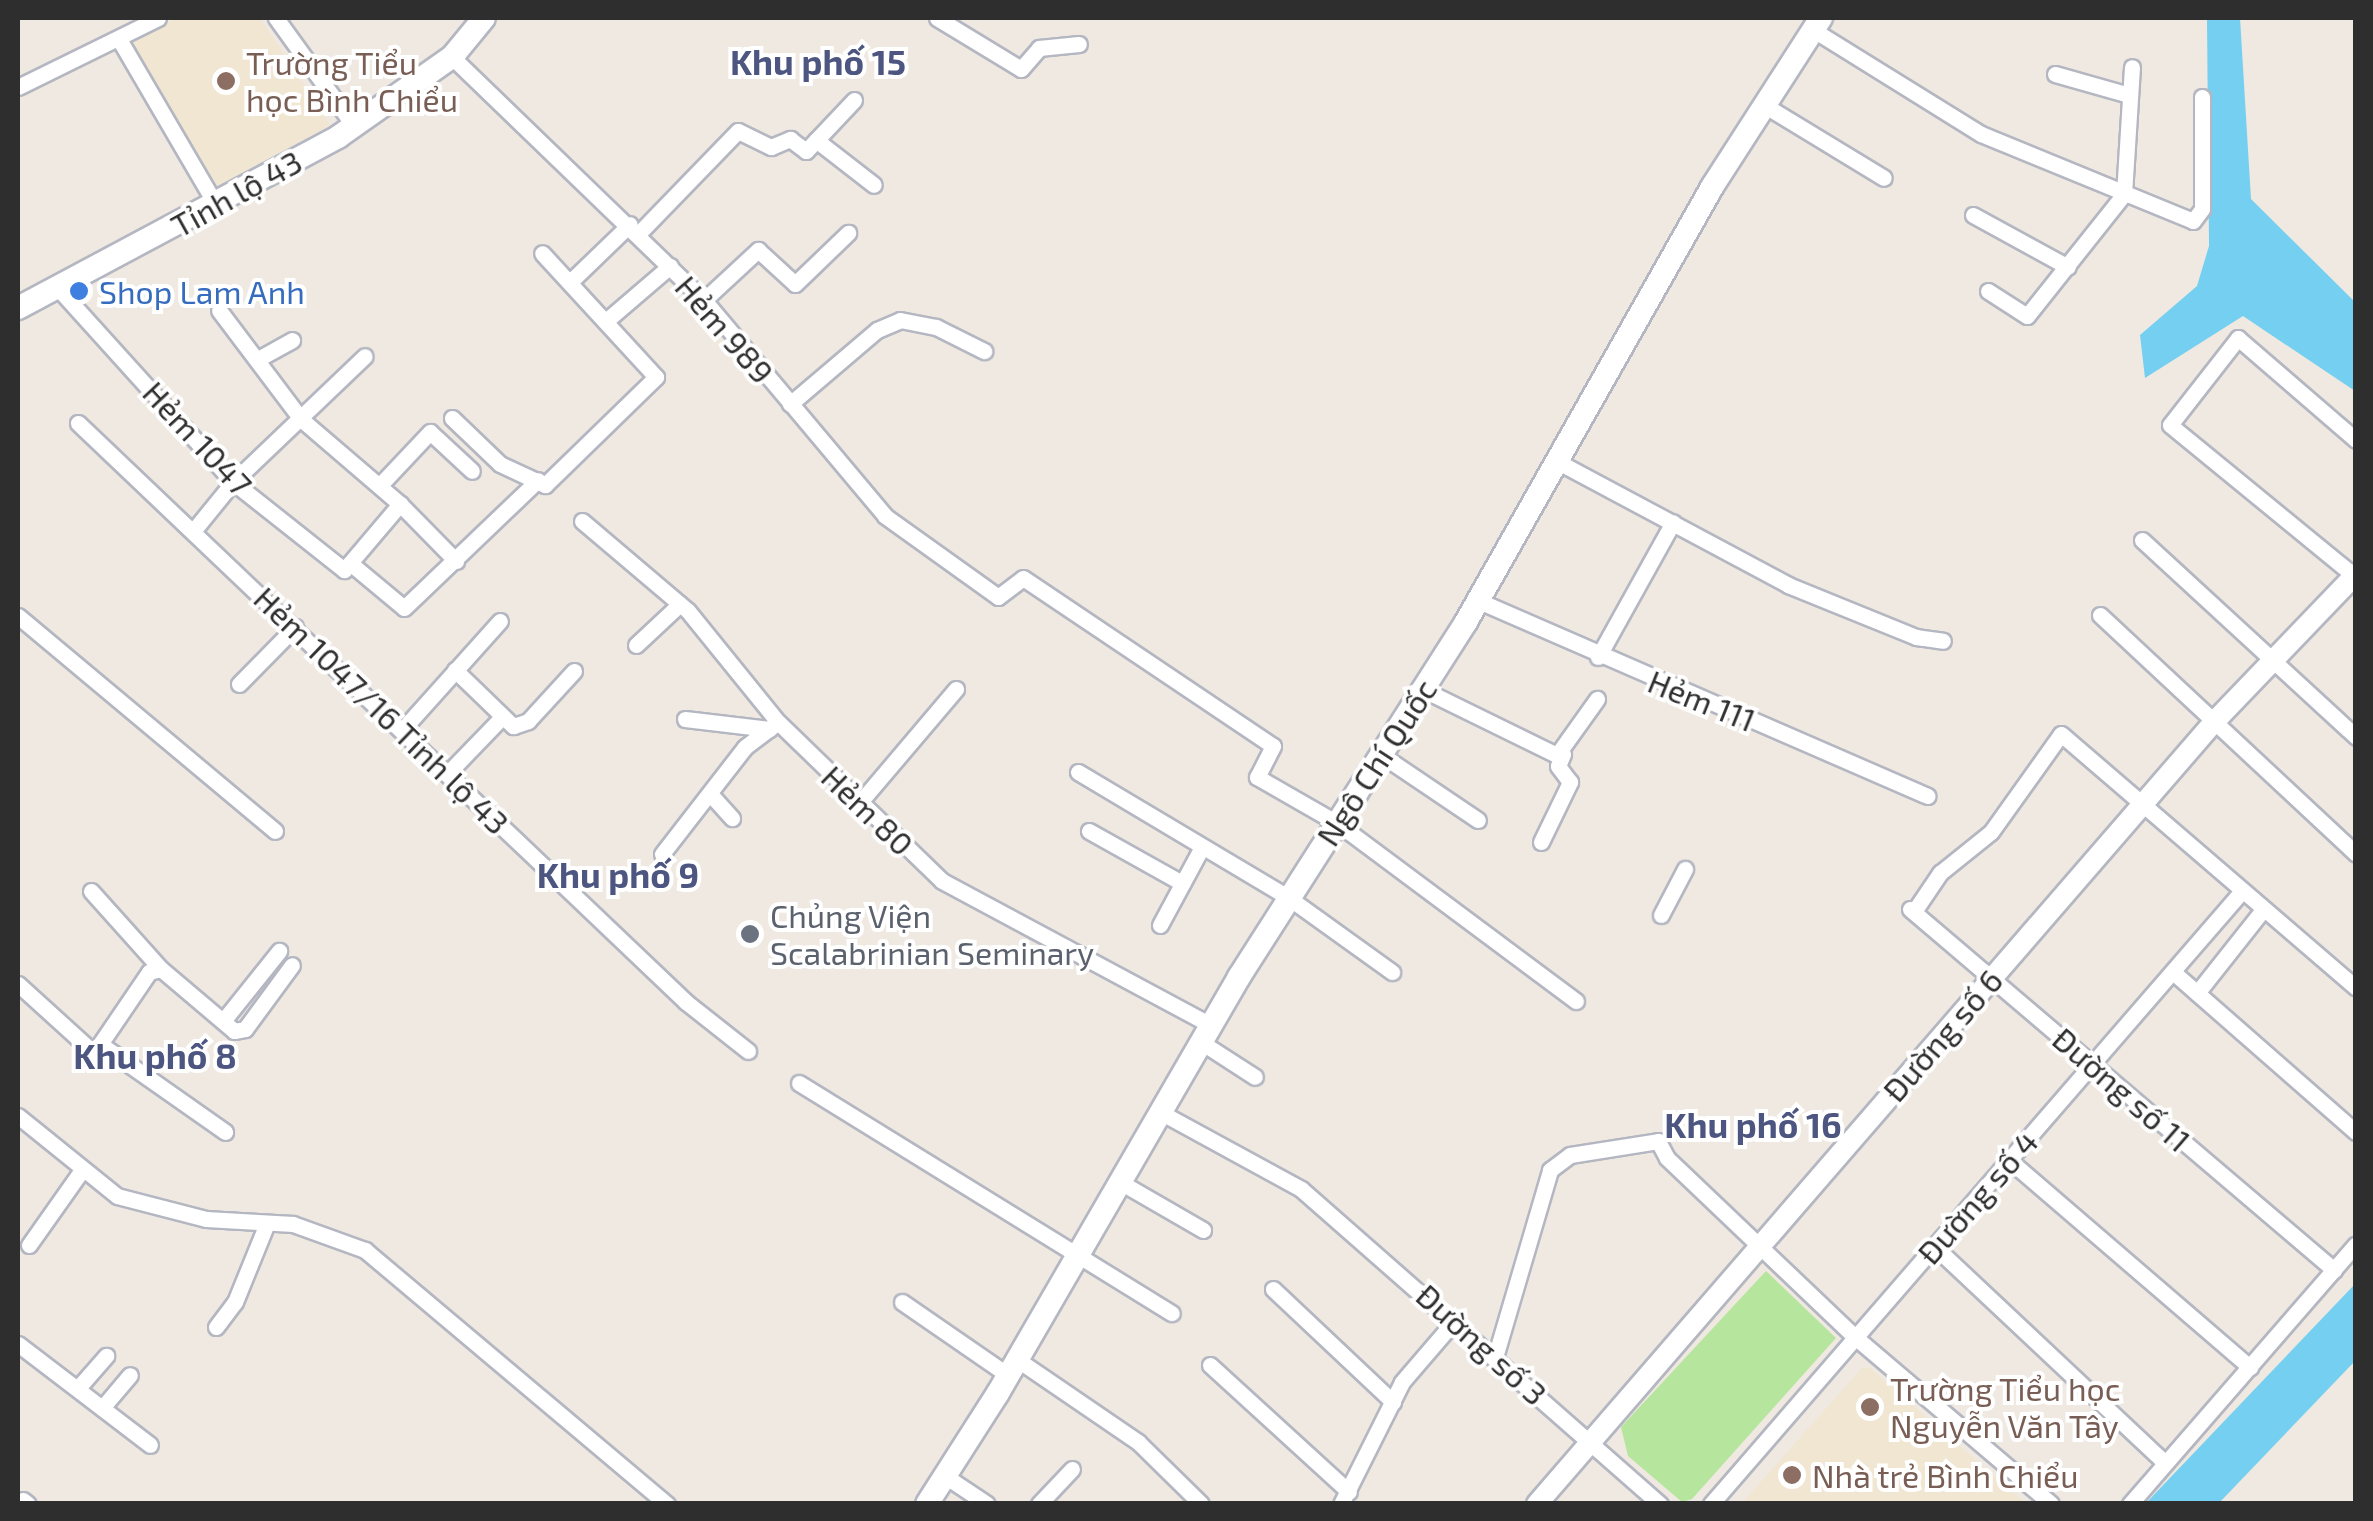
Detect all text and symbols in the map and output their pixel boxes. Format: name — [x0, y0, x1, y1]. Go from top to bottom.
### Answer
district label: Khu phố 15 — [730, 40, 906, 82]
place label: Trường Tiểu học Bình Chiểu — [246, 44, 458, 119]
marker: Trường Tiểu học Bình Chiểu — [215, 70, 237, 92]
street label: Tỉnh lộ 43 — [164, 142, 308, 244]
street label: Hẻm 989 — [668, 267, 782, 391]
place label: Shop Lam Anh — [99, 272, 306, 310]
marker: Shop Lam Anh — [68, 280, 90, 302]
street label: Hẻm 1047 — [136, 373, 260, 503]
street label: Hẻm 1047/16 Tỉnh lộ 43 — [246, 578, 518, 842]
street label: Hẻm 111 — [1643, 661, 1761, 739]
street label: Ngô Chí Quốc — [1308, 671, 1444, 853]
street label: Hẻm 80 — [814, 757, 922, 863]
district label: Khu phố 9 — [537, 853, 699, 895]
place label: Chủng Viện Scalabrinian Seminary — [770, 897, 1094, 972]
marker: Chủng Viện Scalabrinian Seminary — [739, 923, 761, 945]
street label: Đường số 6 — [1874, 961, 2010, 1109]
street label: Đường số 11 — [2045, 1019, 2199, 1159]
district label: Khu phố 8 — [73, 1034, 237, 1076]
district label: Khu phố 16 — [1664, 1103, 1842, 1145]
street label: Đường số 4 — [1909, 1123, 2045, 1271]
street label: Đường số 3 — [1409, 1276, 1555, 1412]
place label: Trường Tiểu học Nguyễn Văn Tây — [1890, 1370, 2121, 1445]
marker: Trường Tiểu học Nguyễn Văn Tây — [1859, 1396, 1881, 1418]
place label: Nhà trẻ Bình Chiểu — [1812, 1456, 2079, 1494]
marker: Nhà trẻ Bình Chiểu — [1781, 1464, 1803, 1486]

